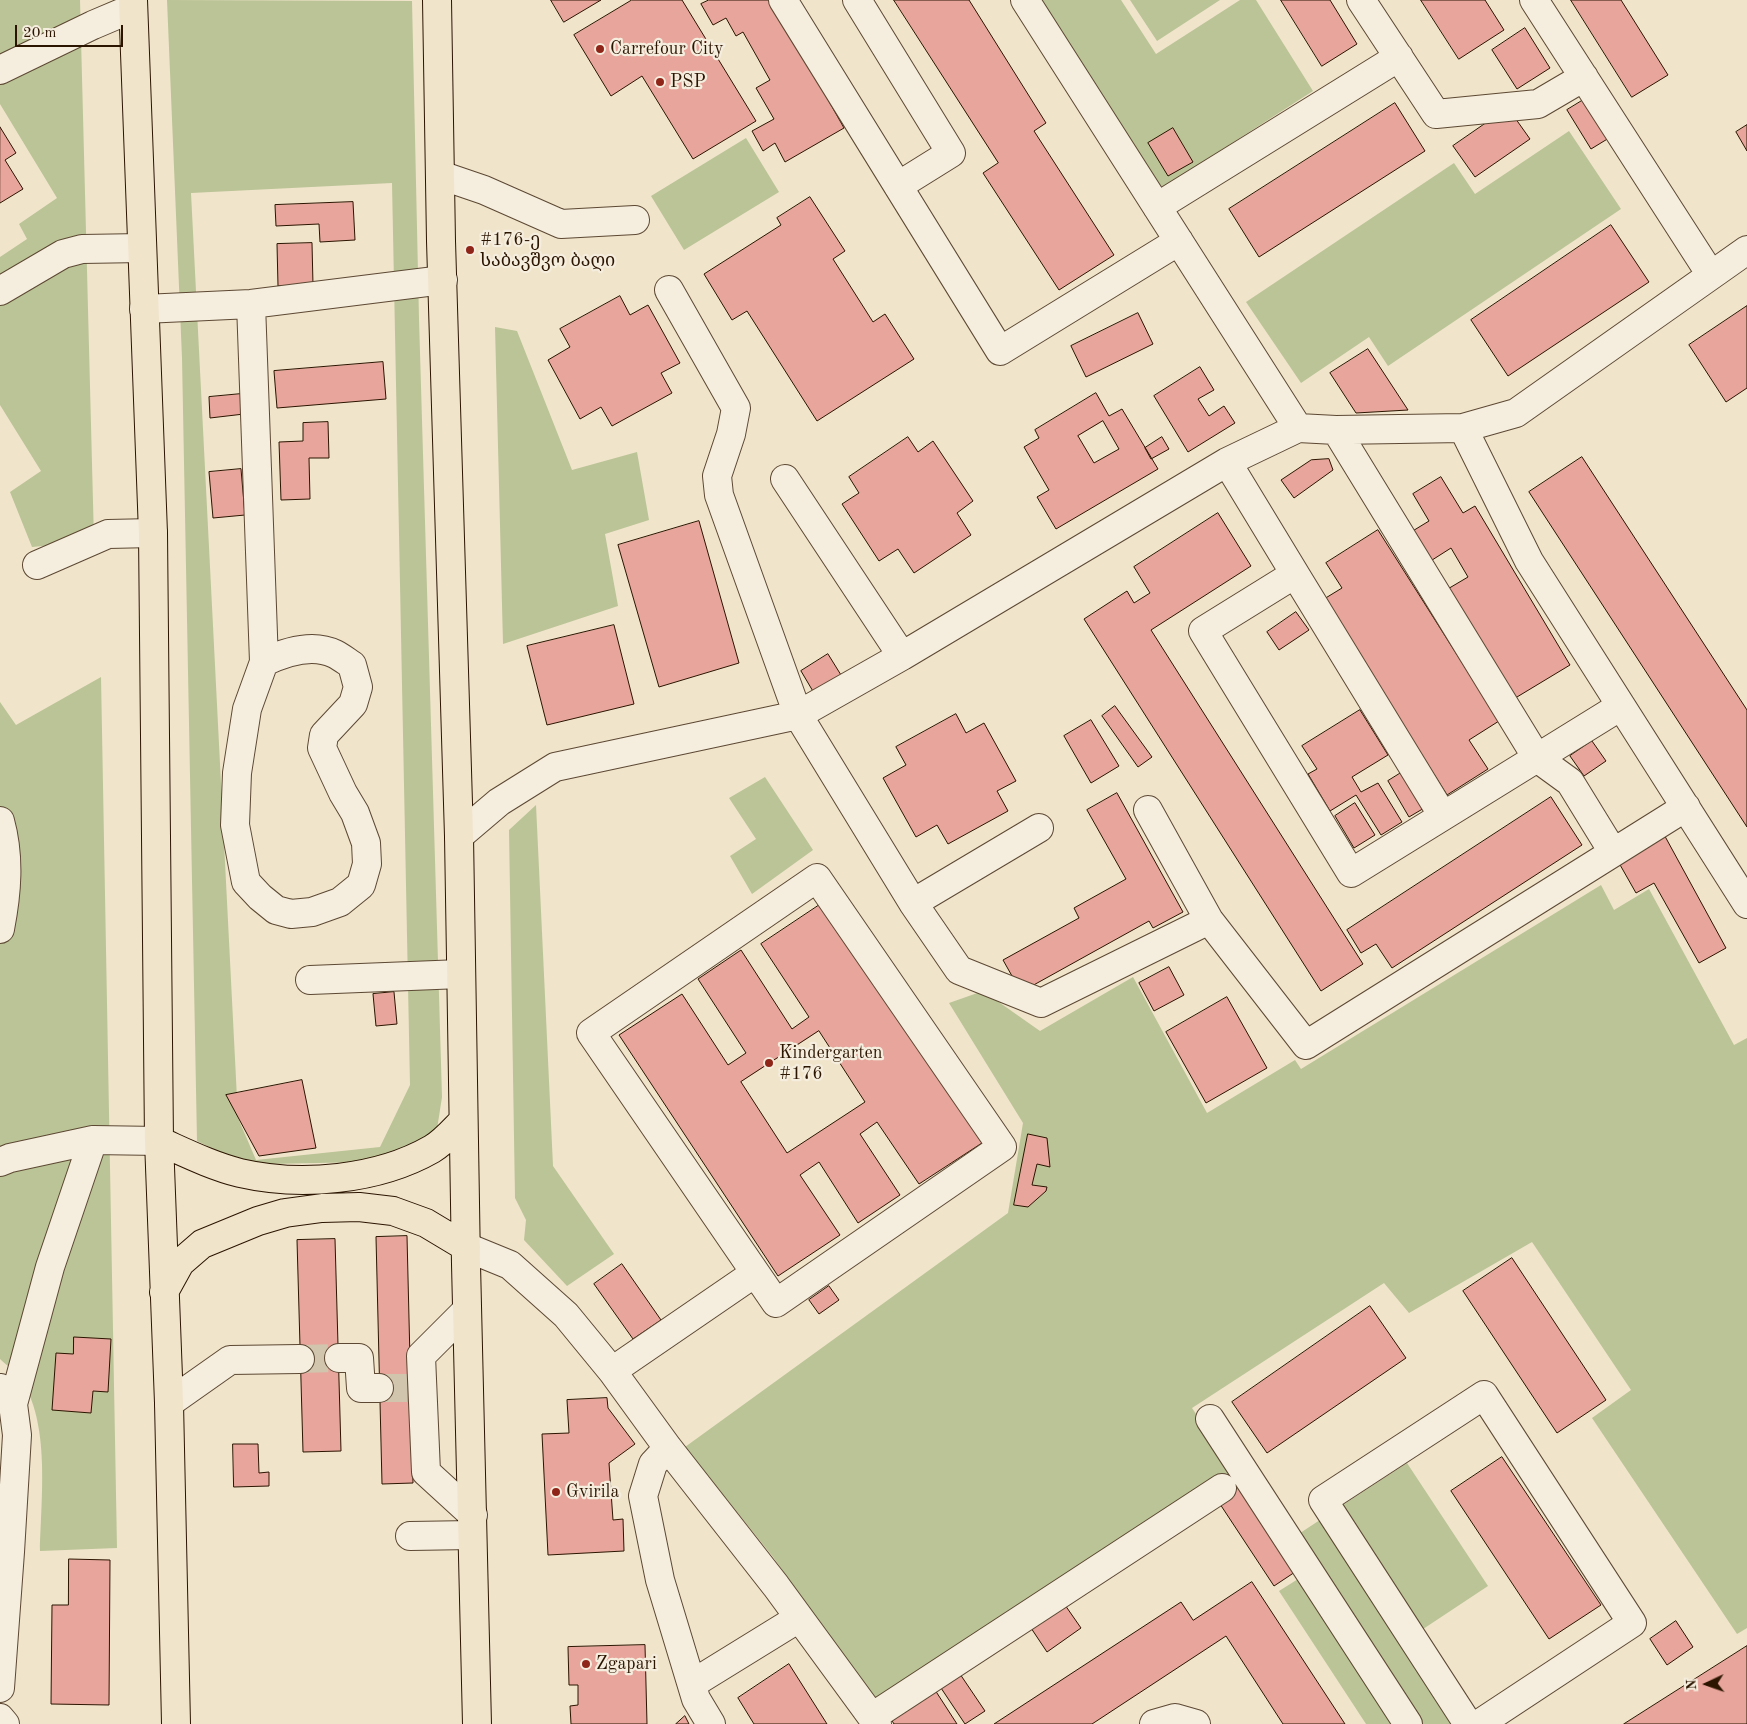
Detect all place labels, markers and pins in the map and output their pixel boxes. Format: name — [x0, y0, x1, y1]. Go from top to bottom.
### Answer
place label: Carrefour City — [610, 38, 724, 60]
marker: Carrefour City — [594, 43, 606, 55]
place label: PSP — [670, 71, 706, 93]
marker: PSP — [654, 76, 666, 88]
place label: #176-ე საბავშვო ბაღი — [480, 229, 615, 272]
marker: #176-ე საბავშვო ბაღი — [464, 244, 476, 256]
place label: Kindergarten #176 — [779, 1042, 883, 1084]
marker: Kindergarten #176 — [763, 1057, 775, 1069]
place label: Gvirila — [566, 1481, 619, 1503]
marker: Gvirila — [550, 1486, 562, 1498]
place label: Zgapari — [596, 1653, 657, 1675]
marker: Zgapari — [580, 1658, 592, 1670]

